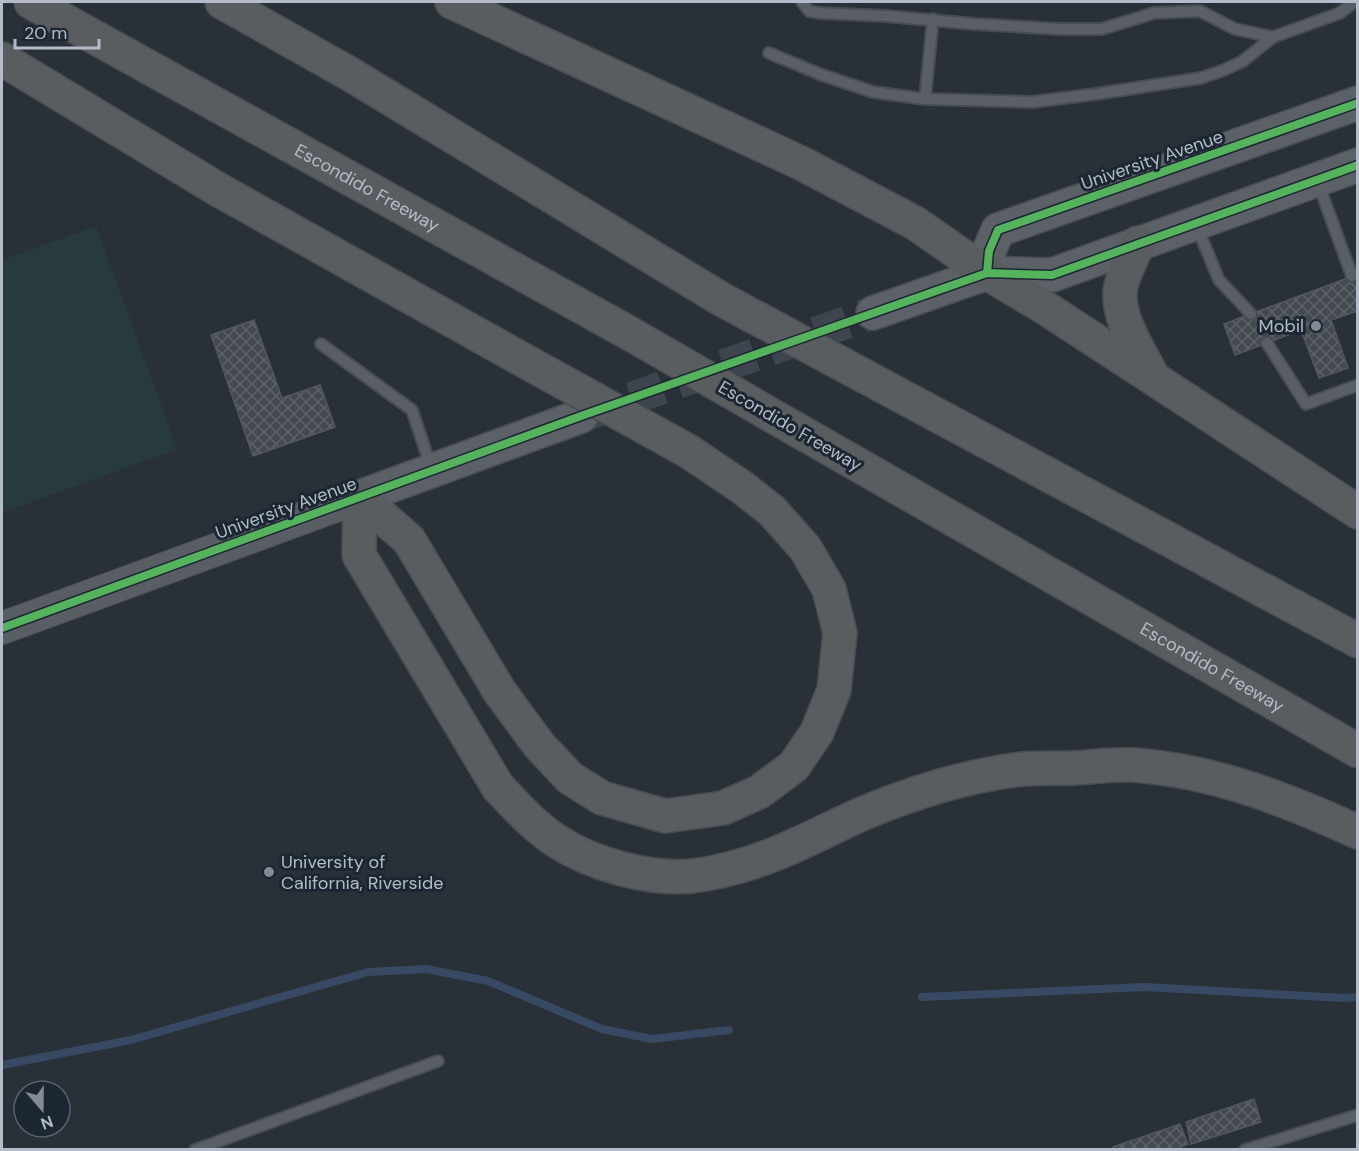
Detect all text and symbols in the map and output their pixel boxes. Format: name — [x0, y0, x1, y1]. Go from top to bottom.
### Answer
scale bar — [15, 12, 99, 50]
text: 20 m — [24, 21, 67, 45]
street label: University Avenue — [1078, 124, 1226, 196]
street label: Escondido Freeway — [290, 138, 444, 238]
place label: Mobil — [1259, 314, 1304, 338]
marker: Mobil — [1309, 319, 1323, 333]
street label: Escondido Freeway — [714, 375, 866, 477]
street label: University Avenue — [212, 471, 360, 545]
street label: Escondido Freeway — [1136, 617, 1288, 718]
place label: University of California, Riverside — [281, 850, 443, 895]
marker: University of California, Riverside — [262, 865, 276, 879]
north arrow — [12, 1079, 72, 1139]
text: N — [38, 1111, 56, 1134]

